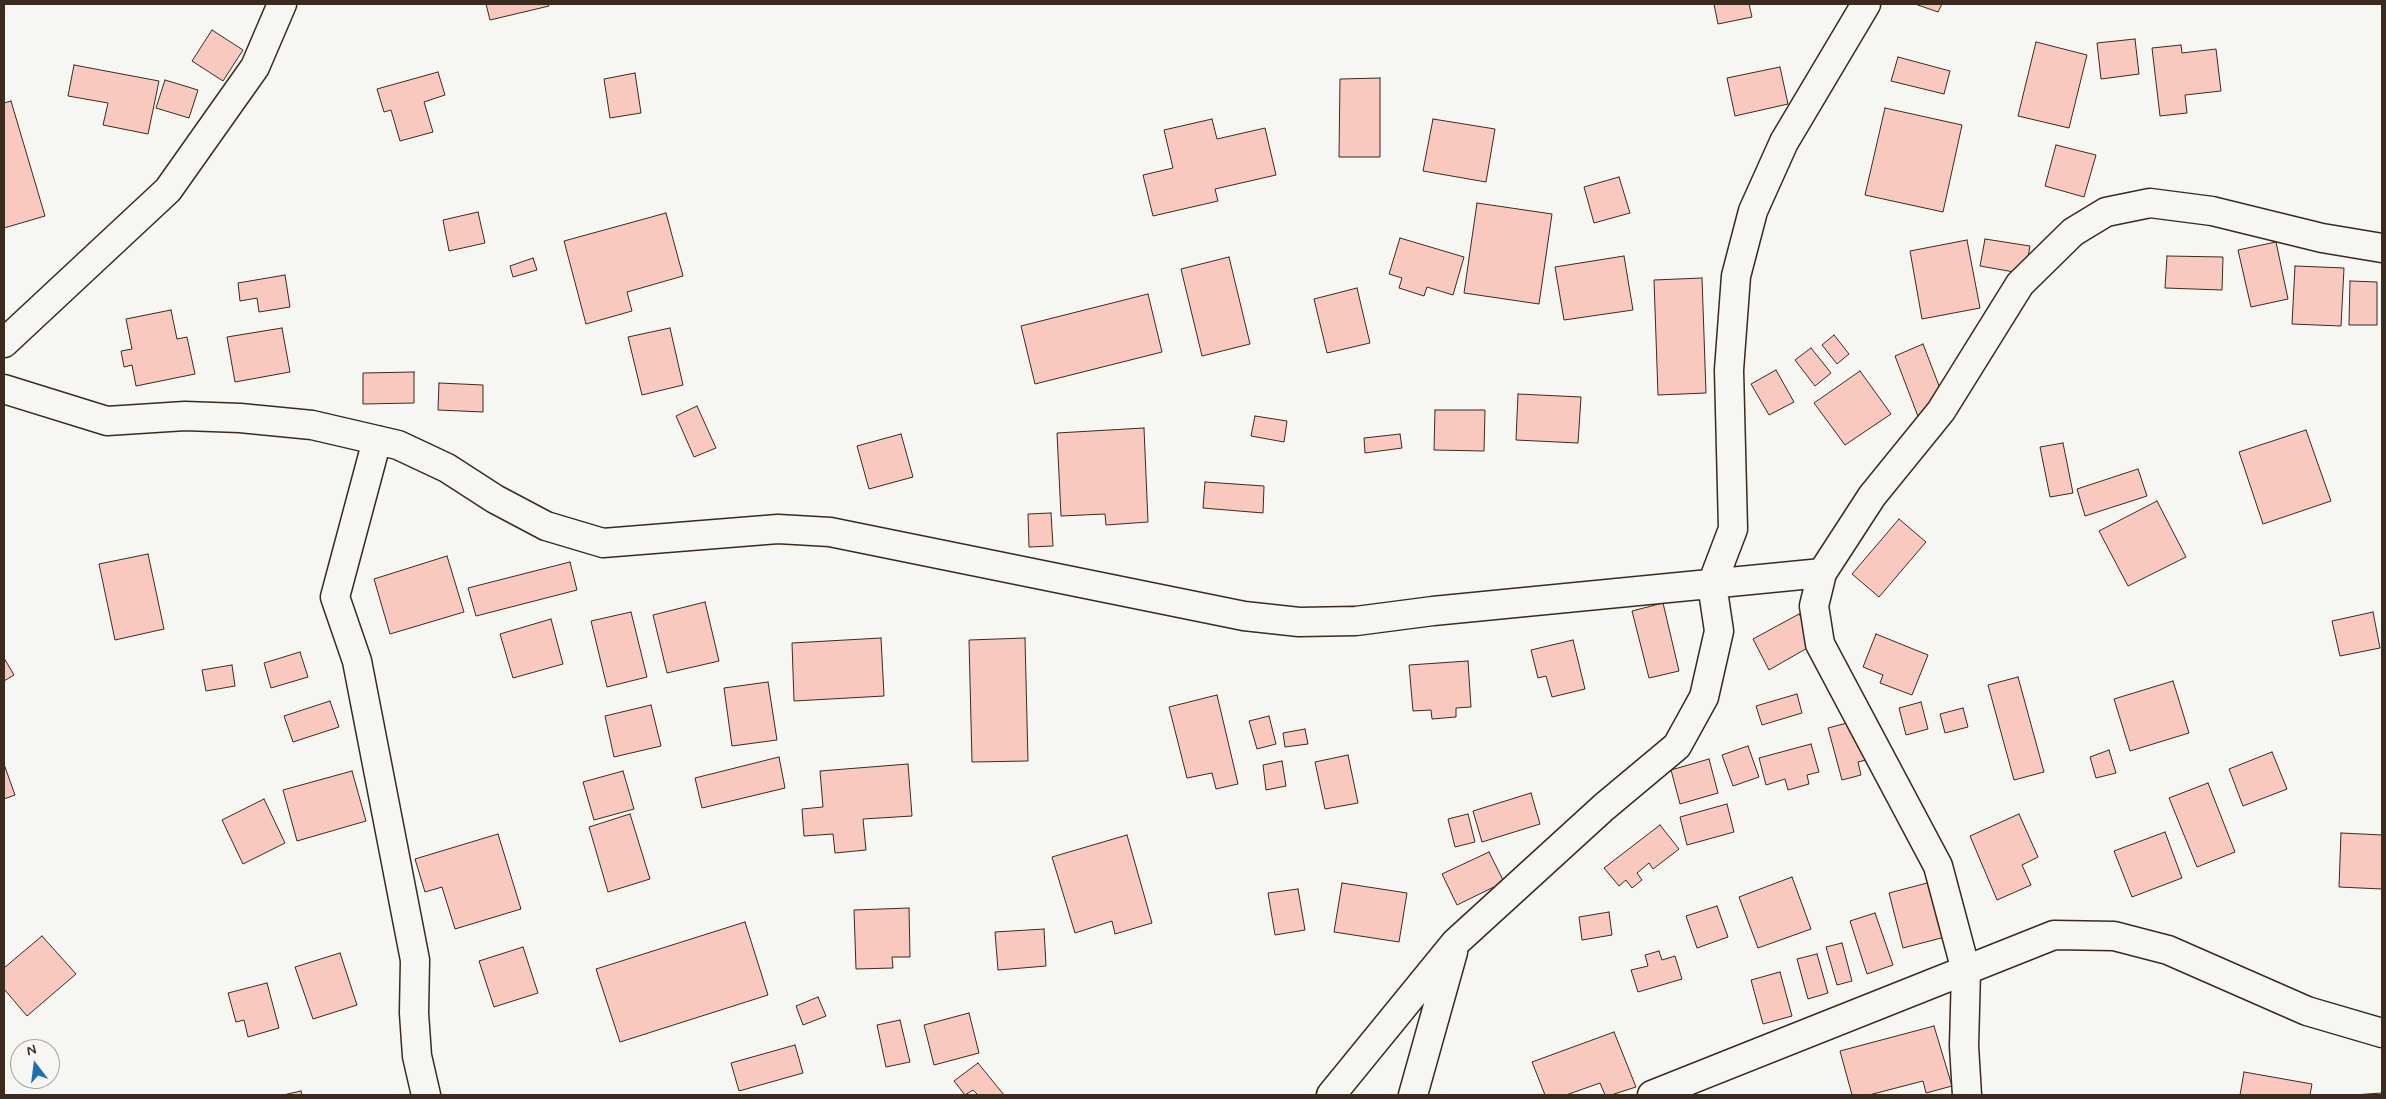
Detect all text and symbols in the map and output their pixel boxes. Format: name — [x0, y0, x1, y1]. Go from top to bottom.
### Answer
north arrow — [10, 1039, 60, 1089]
text: N — [25, 1041, 38, 1060]

